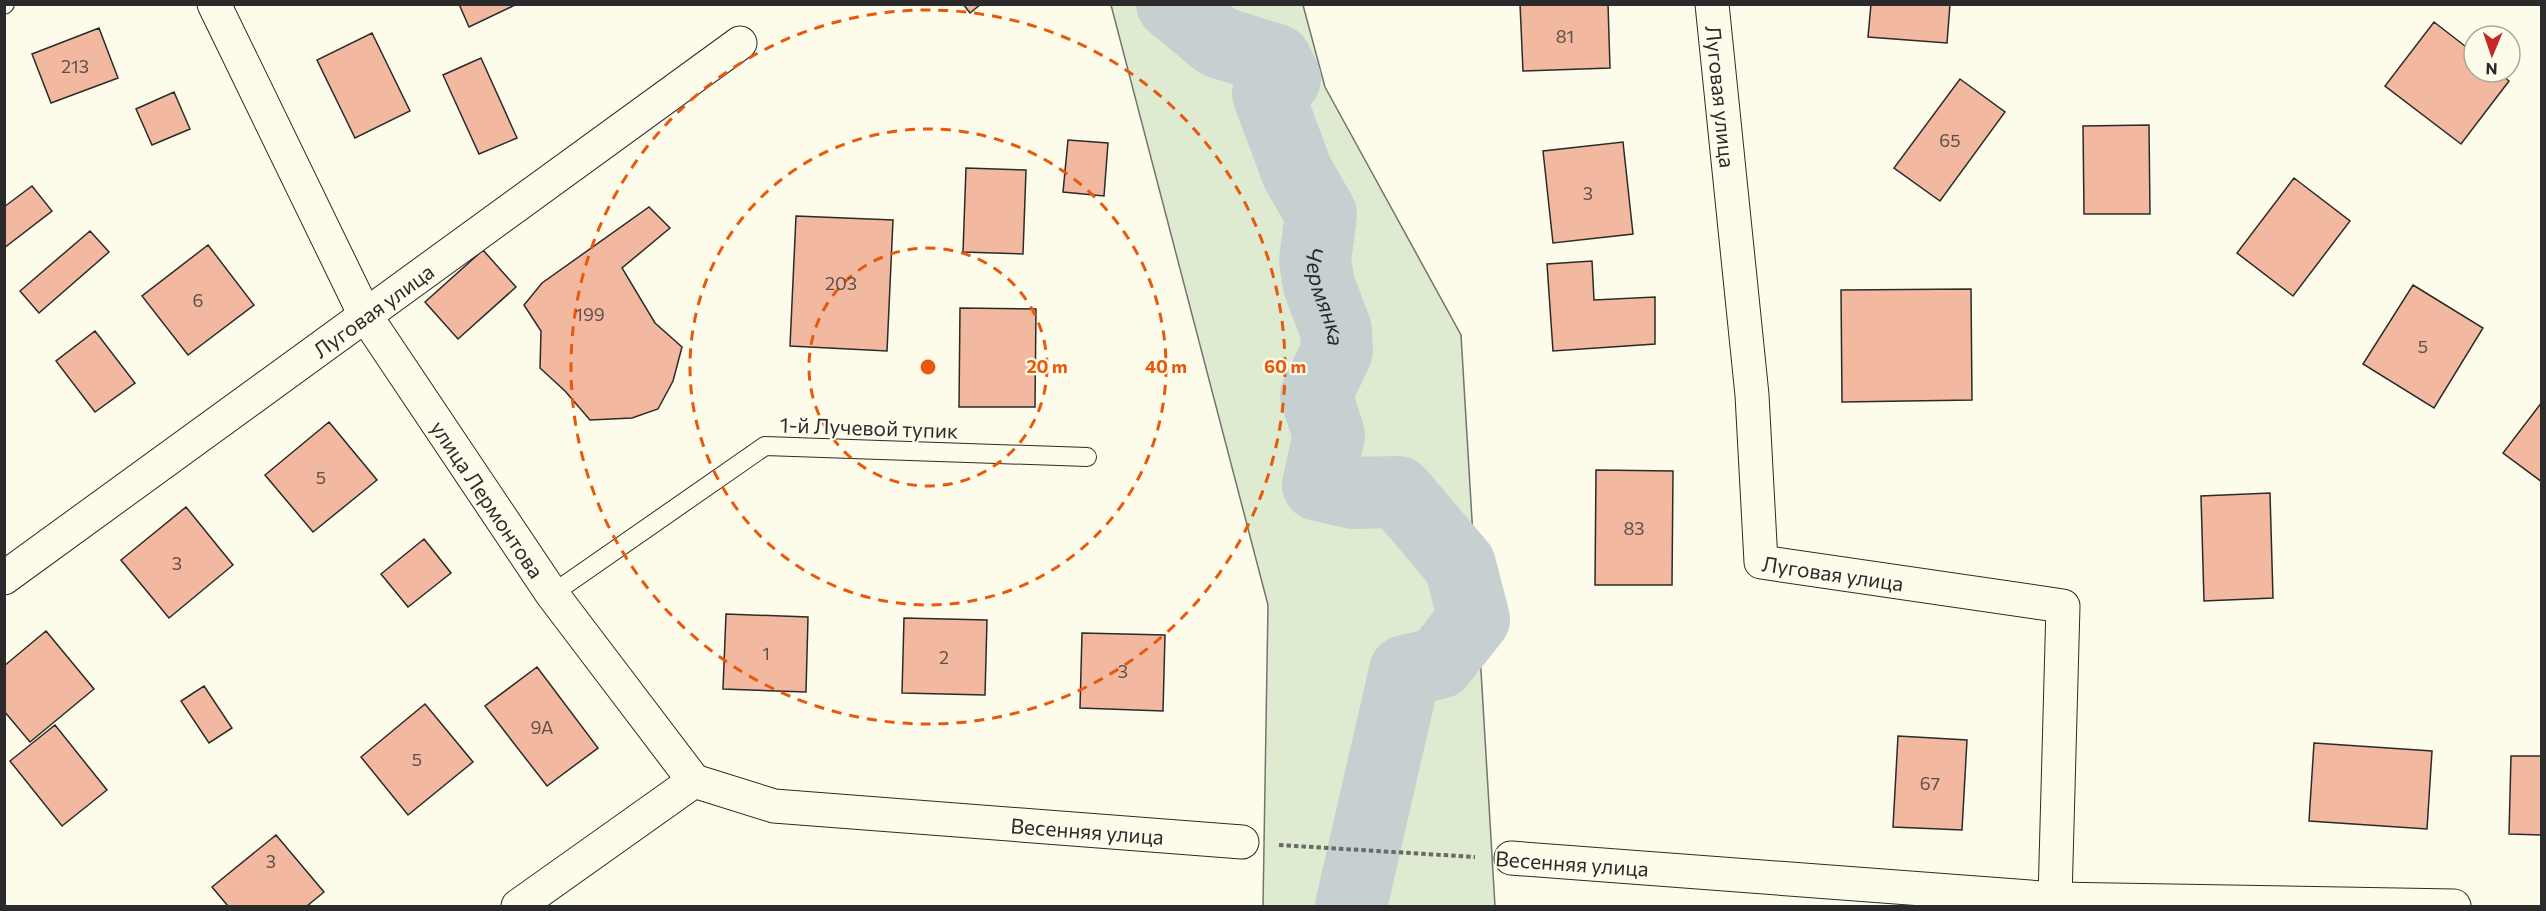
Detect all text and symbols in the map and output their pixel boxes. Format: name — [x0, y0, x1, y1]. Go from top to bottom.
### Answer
street label: Луговая улица — [1702, 24, 1741, 169]
north arrow — [2462, 24, 2522, 84]
house number: 81 — [1556, 25, 1574, 47]
house number: 213 — [61, 55, 89, 77]
text: N — [2485, 60, 2498, 79]
house number: 65 — [1939, 129, 1961, 151]
house number: 3 — [1583, 182, 1593, 204]
water label: Чермянка — [1302, 245, 1351, 346]
street label: Луговая улица — [308, 258, 438, 362]
house number: 203 — [825, 272, 857, 294]
house number: 6 — [193, 289, 203, 311]
house number: 199 — [575, 303, 605, 325]
house number: 5 — [2418, 335, 2428, 357]
text: 20 m — [1026, 355, 1068, 377]
text: 40 m — [1145, 355, 1187, 377]
text: 60 m — [1264, 355, 1306, 377]
centre of rings — [918, 357, 938, 377]
street label: 1-й Лучевой тупик — [779, 411, 959, 443]
street label: улица Лермонтова — [426, 415, 550, 582]
house number: 5 — [316, 466, 326, 488]
house number: 83 — [1623, 517, 1645, 539]
street label: Луговая улица — [1760, 550, 1905, 595]
house number: 3 — [172, 552, 182, 574]
house number: 1 — [762, 642, 770, 664]
house number: 2 — [939, 646, 949, 668]
house number: 3 — [1118, 660, 1128, 682]
house number: 9А — [531, 716, 553, 738]
house number: 5 — [412, 748, 422, 770]
house number: 67 — [1920, 772, 1940, 794]
street label: Весенняя улица — [1010, 812, 1165, 848]
street label: Весенняя улица — [1495, 845, 1649, 881]
house number: 3 — [266, 850, 276, 872]

